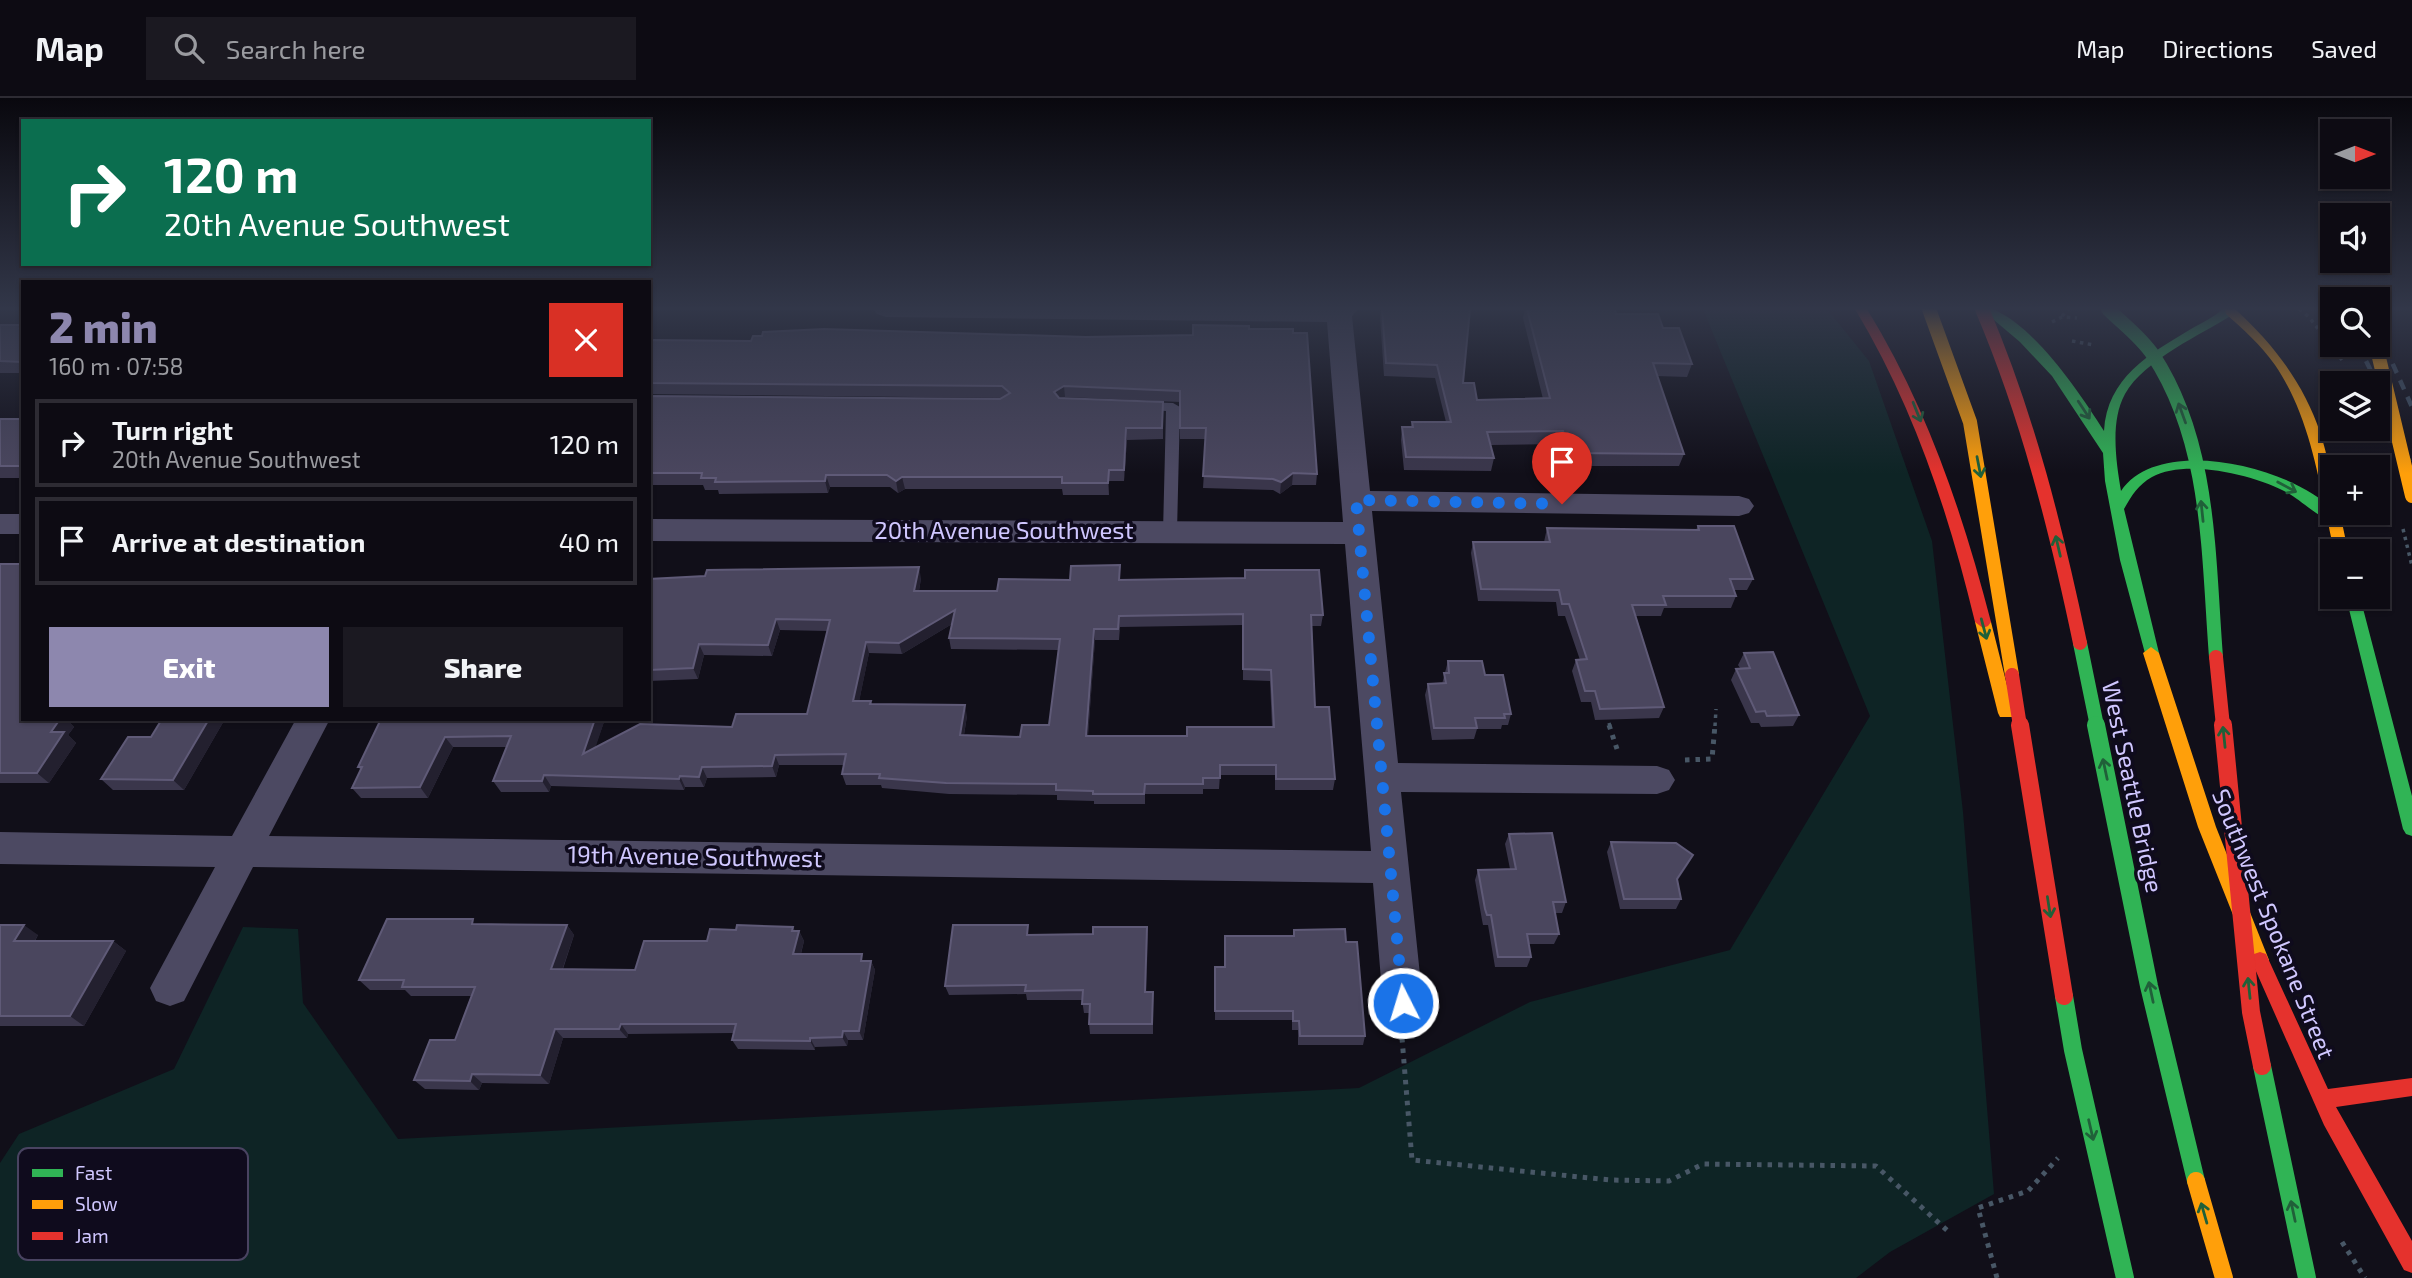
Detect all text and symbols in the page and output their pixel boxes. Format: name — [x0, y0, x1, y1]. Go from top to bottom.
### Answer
search box — [146, 17, 636, 80]
text: Map — [35, 28, 104, 68]
icon: search — [170, 29, 208, 67]
text: Search here — [226, 33, 365, 64]
text: Map — [2076, 34, 2124, 63]
text: Directions — [2162, 34, 2273, 63]
text: Saved — [2311, 34, 2377, 63]
north arrow — [2320, 119, 2390, 189]
map controls — [2320, 119, 2390, 609]
text: 120 m — [164, 144, 298, 203]
icon: right — [49, 147, 140, 238]
button: sound — [2320, 203, 2390, 273]
text: 20th Avenue Southwest — [164, 204, 510, 242]
button: search — [2320, 287, 2390, 357]
text: 2 min — [49, 301, 158, 351]
button: close — [549, 303, 623, 377]
text: 160 m · 07:58 — [49, 352, 184, 380]
button: layers — [2320, 371, 2390, 441]
one-way arrow — [1911, 400, 1924, 422]
one-way arrow — [2077, 400, 2092, 419]
one-way arrow — [2175, 403, 2187, 425]
text: Turn right — [112, 414, 233, 445]
icon: right — [53, 424, 91, 462]
text: 120 m — [550, 428, 619, 459]
pin — [1532, 432, 1592, 504]
icon: arrive — [1543, 443, 1581, 481]
text: 20th Avenue Southwest — [112, 445, 361, 473]
one-way arrow — [1973, 455, 1986, 478]
button: + — [2320, 455, 2390, 525]
one-way arrow — [2277, 481, 2297, 495]
one-way arrow — [2195, 500, 2208, 523]
street label: 20th Avenue Southwest — [874, 515, 1134, 544]
icon: arrive — [53, 522, 91, 560]
text: Arrive at destination — [112, 526, 365, 557]
text: 40 m — [559, 526, 619, 557]
one-way arrow — [2051, 535, 2064, 558]
button: − — [2320, 539, 2390, 609]
one-way arrow — [1978, 617, 1991, 640]
button: Exit — [49, 627, 329, 707]
button: Share — [343, 627, 623, 707]
street label: West Seattle Bridge — [2097, 678, 2170, 895]
one-way arrow — [2218, 727, 2231, 749]
one-way arrow — [2098, 758, 2112, 781]
street label: Southwest Spokane Street — [2207, 784, 2342, 1063]
street label: 19th Avenue Southwest — [567, 839, 823, 872]
one-way arrow — [2043, 895, 2056, 918]
position arrow — [1366, 966, 1440, 1040]
one-way arrow — [2242, 977, 2255, 1000]
one-way arrow — [2143, 981, 2157, 1004]
one-way arrow — [2085, 1118, 2098, 1141]
legend — [18, 1148, 248, 1260]
text: Fast — [75, 1161, 112, 1184]
text: Slow — [75, 1192, 118, 1215]
one-way arrow — [2286, 1200, 2300, 1223]
one-way arrow — [2197, 1202, 2210, 1225]
text: Jam — [75, 1224, 109, 1247]

